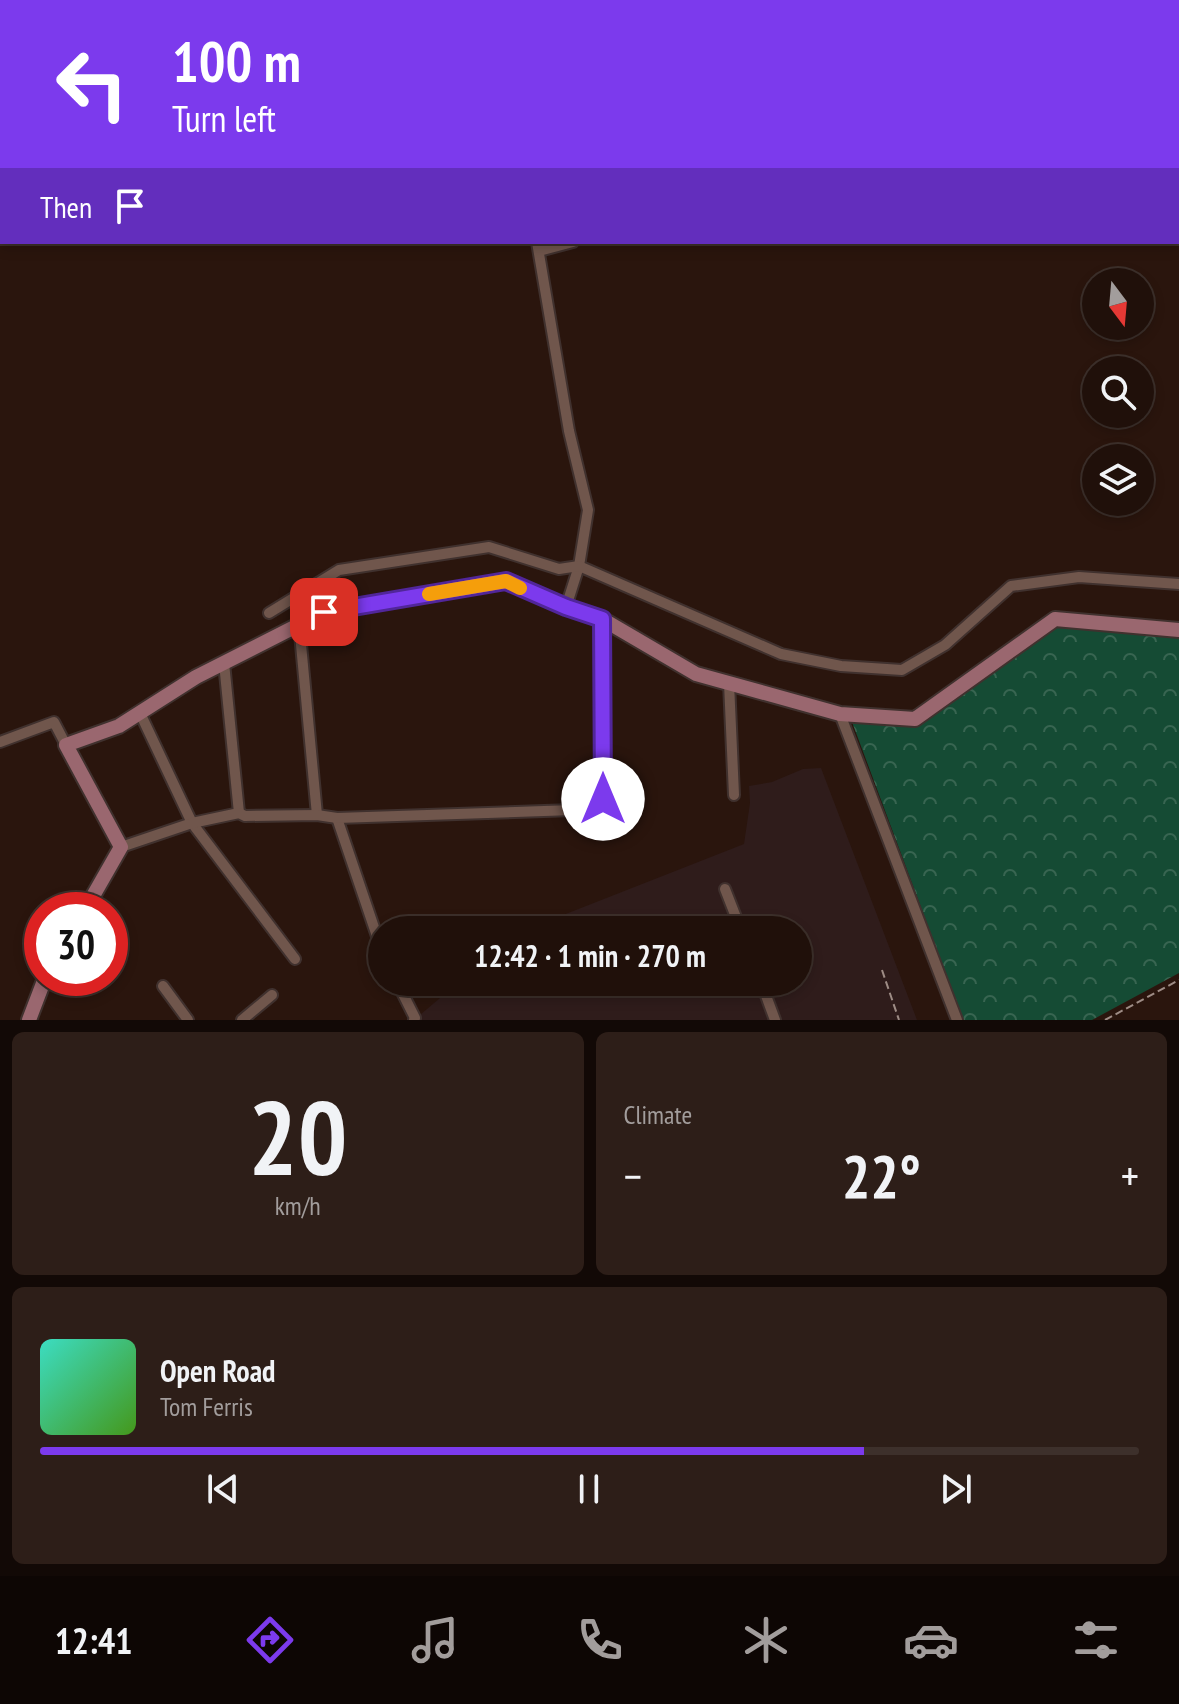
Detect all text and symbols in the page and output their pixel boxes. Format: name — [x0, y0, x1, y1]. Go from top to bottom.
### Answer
text: 100 m — [172, 25, 301, 97]
icon: left — [40, 32, 144, 136]
text: Turn left — [172, 95, 276, 142]
icon: arrive — [108, 184, 152, 228]
text: Then — [40, 187, 92, 226]
north arrow — [1082, 268, 1154, 340]
map controls — [1082, 268, 1154, 516]
button: search — [1082, 356, 1154, 428]
button: layers — [1082, 444, 1154, 516]
pin — [290, 578, 358, 646]
icon: arrive — [302, 590, 346, 634]
position arrow — [561, 757, 645, 841]
speed limit sign: 30 — [24, 892, 128, 996]
text: 12:42 · 1 min · 270 m — [474, 936, 706, 975]
text: 20 — [248, 1069, 347, 1204]
text: Climate — [624, 1098, 692, 1131]
text: 22° — [842, 1137, 921, 1215]
text: − — [624, 1147, 642, 1204]
text: + — [1121, 1147, 1139, 1204]
text: km/h — [275, 1189, 321, 1222]
text: Open Road — [160, 1351, 275, 1390]
text: Tom Ferris — [160, 1390, 253, 1423]
icon: previous — [201, 1467, 245, 1511]
icon: pause — [567, 1467, 611, 1511]
icon: next — [934, 1467, 978, 1511]
icon: directions — [242, 1612, 298, 1668]
icon: music — [407, 1612, 463, 1668]
icon: phone — [572, 1612, 628, 1668]
icon: climate — [738, 1612, 794, 1668]
icon: car — [903, 1612, 959, 1668]
icon: filters — [1068, 1612, 1124, 1668]
text: 12:41 — [55, 1617, 133, 1664]

